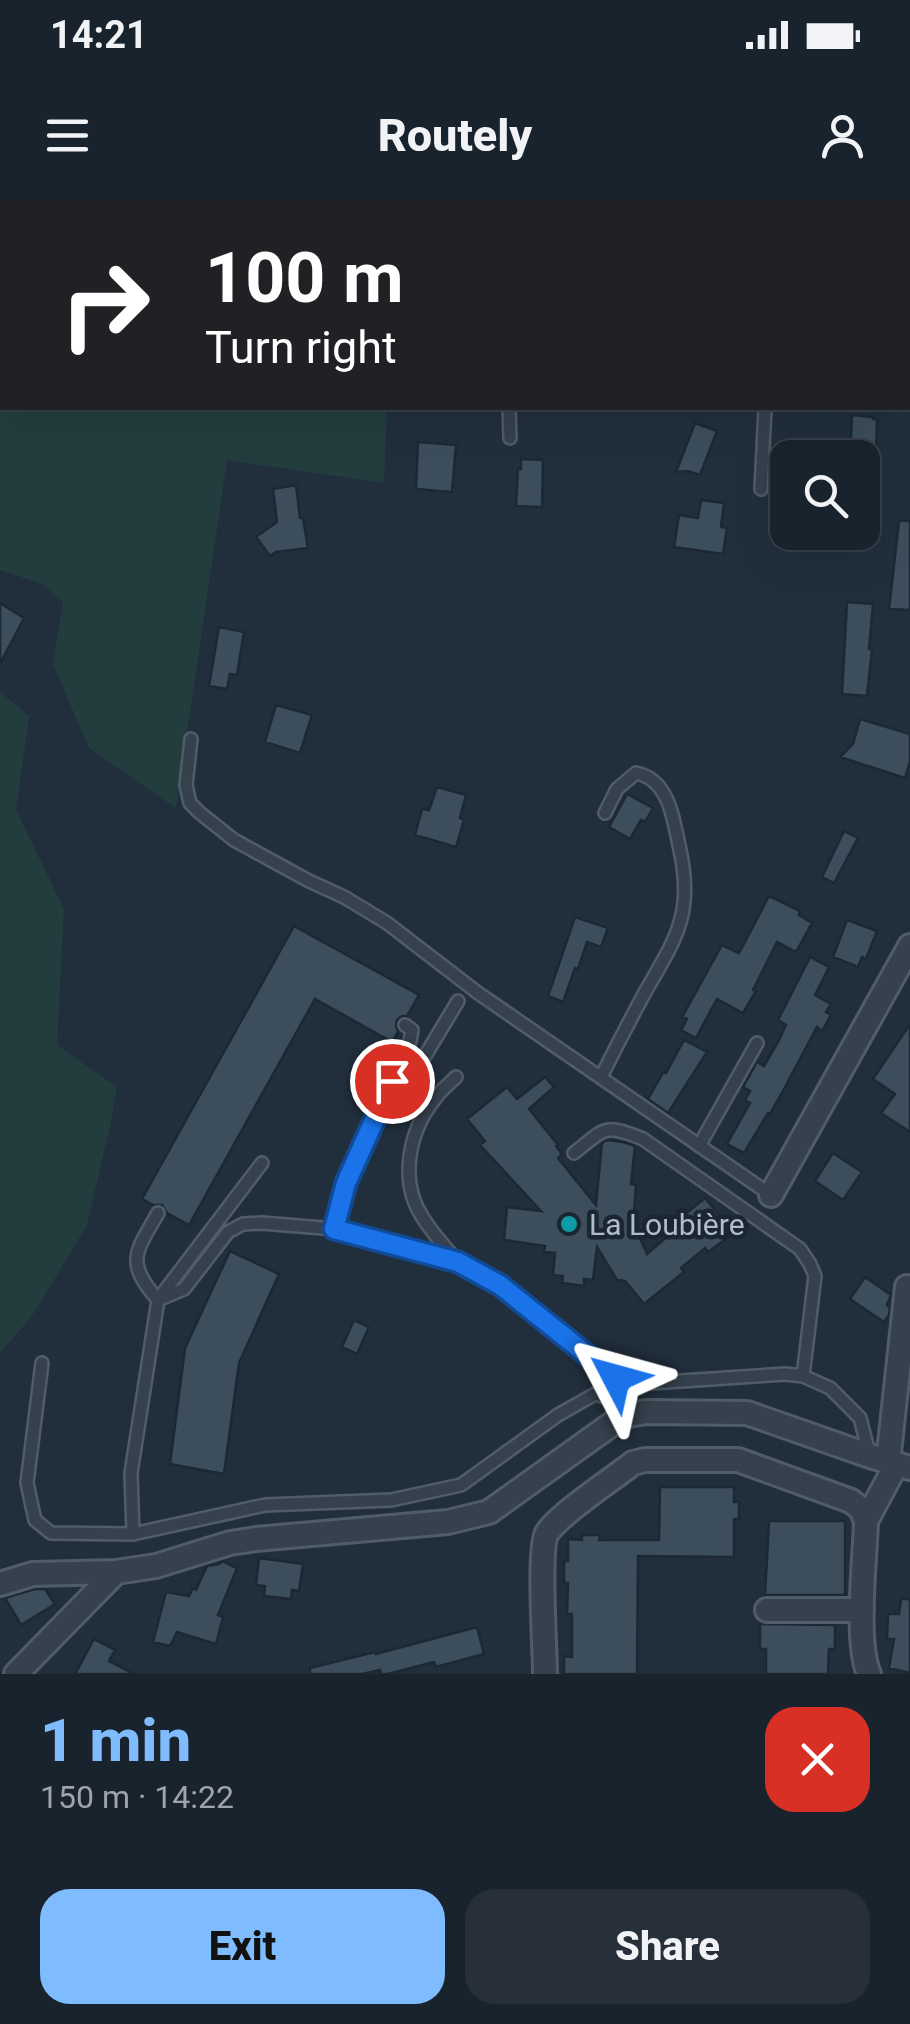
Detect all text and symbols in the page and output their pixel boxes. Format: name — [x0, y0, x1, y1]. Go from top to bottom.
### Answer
text: 14:21 — [50, 13, 148, 57]
icon: menu — [40, 108, 95, 163]
icon: person — [815, 108, 870, 163]
text: Routely — [378, 109, 532, 162]
text: 100 m — [205, 237, 404, 319]
icon: right — [40, 240, 170, 370]
text: Turn right — [205, 321, 397, 374]
map controls — [770, 440, 880, 550]
button: search — [770, 440, 880, 550]
pin — [350, 1039, 435, 1124]
icon: arrive — [365, 1054, 420, 1109]
place label: La Loubière — [589, 1207, 745, 1242]
marker: La Loubière — [558, 1213, 580, 1235]
position arrow — [564, 1326, 668, 1430]
text: 1 min — [40, 1705, 191, 1776]
button: close — [765, 1707, 870, 1812]
text: 150 m · 14:22 — [40, 1778, 234, 1816]
button: Exit — [40, 1889, 445, 2004]
button: Share — [465, 1889, 870, 2004]

